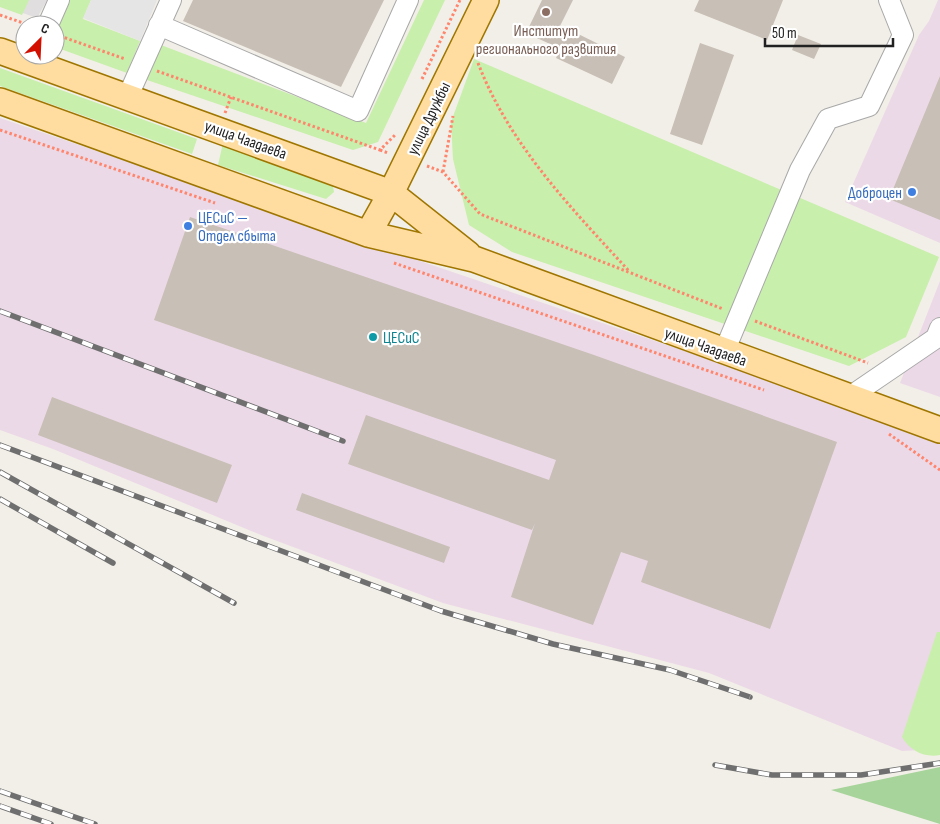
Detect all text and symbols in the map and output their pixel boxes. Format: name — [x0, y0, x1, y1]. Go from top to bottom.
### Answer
marker: Институт регионального развития — [540, 6, 552, 18]
north arrow — [15, 15, 65, 65]
scale bar — [765, 15, 892, 47]
text: С — [38, 19, 52, 38]
place label: Институт регионального развития — [476, 22, 616, 59]
text: 50 m — [772, 24, 797, 43]
street label: улица Дружбы — [404, 79, 455, 158]
street label: улица Чаадаева — [202, 117, 289, 164]
place label: Доброцен — [848, 184, 902, 203]
marker: Доброцен — [906, 186, 918, 198]
place label: ЦЕСиС — Отдел сбыта — [198, 209, 276, 246]
marker: ЦЕСиС — Отдел сбыта — [182, 220, 194, 232]
street label: улица Чаадаева — [662, 324, 749, 371]
place label: ЦЕСиС — [383, 329, 420, 348]
marker: ЦЕСиС — [367, 331, 379, 343]

